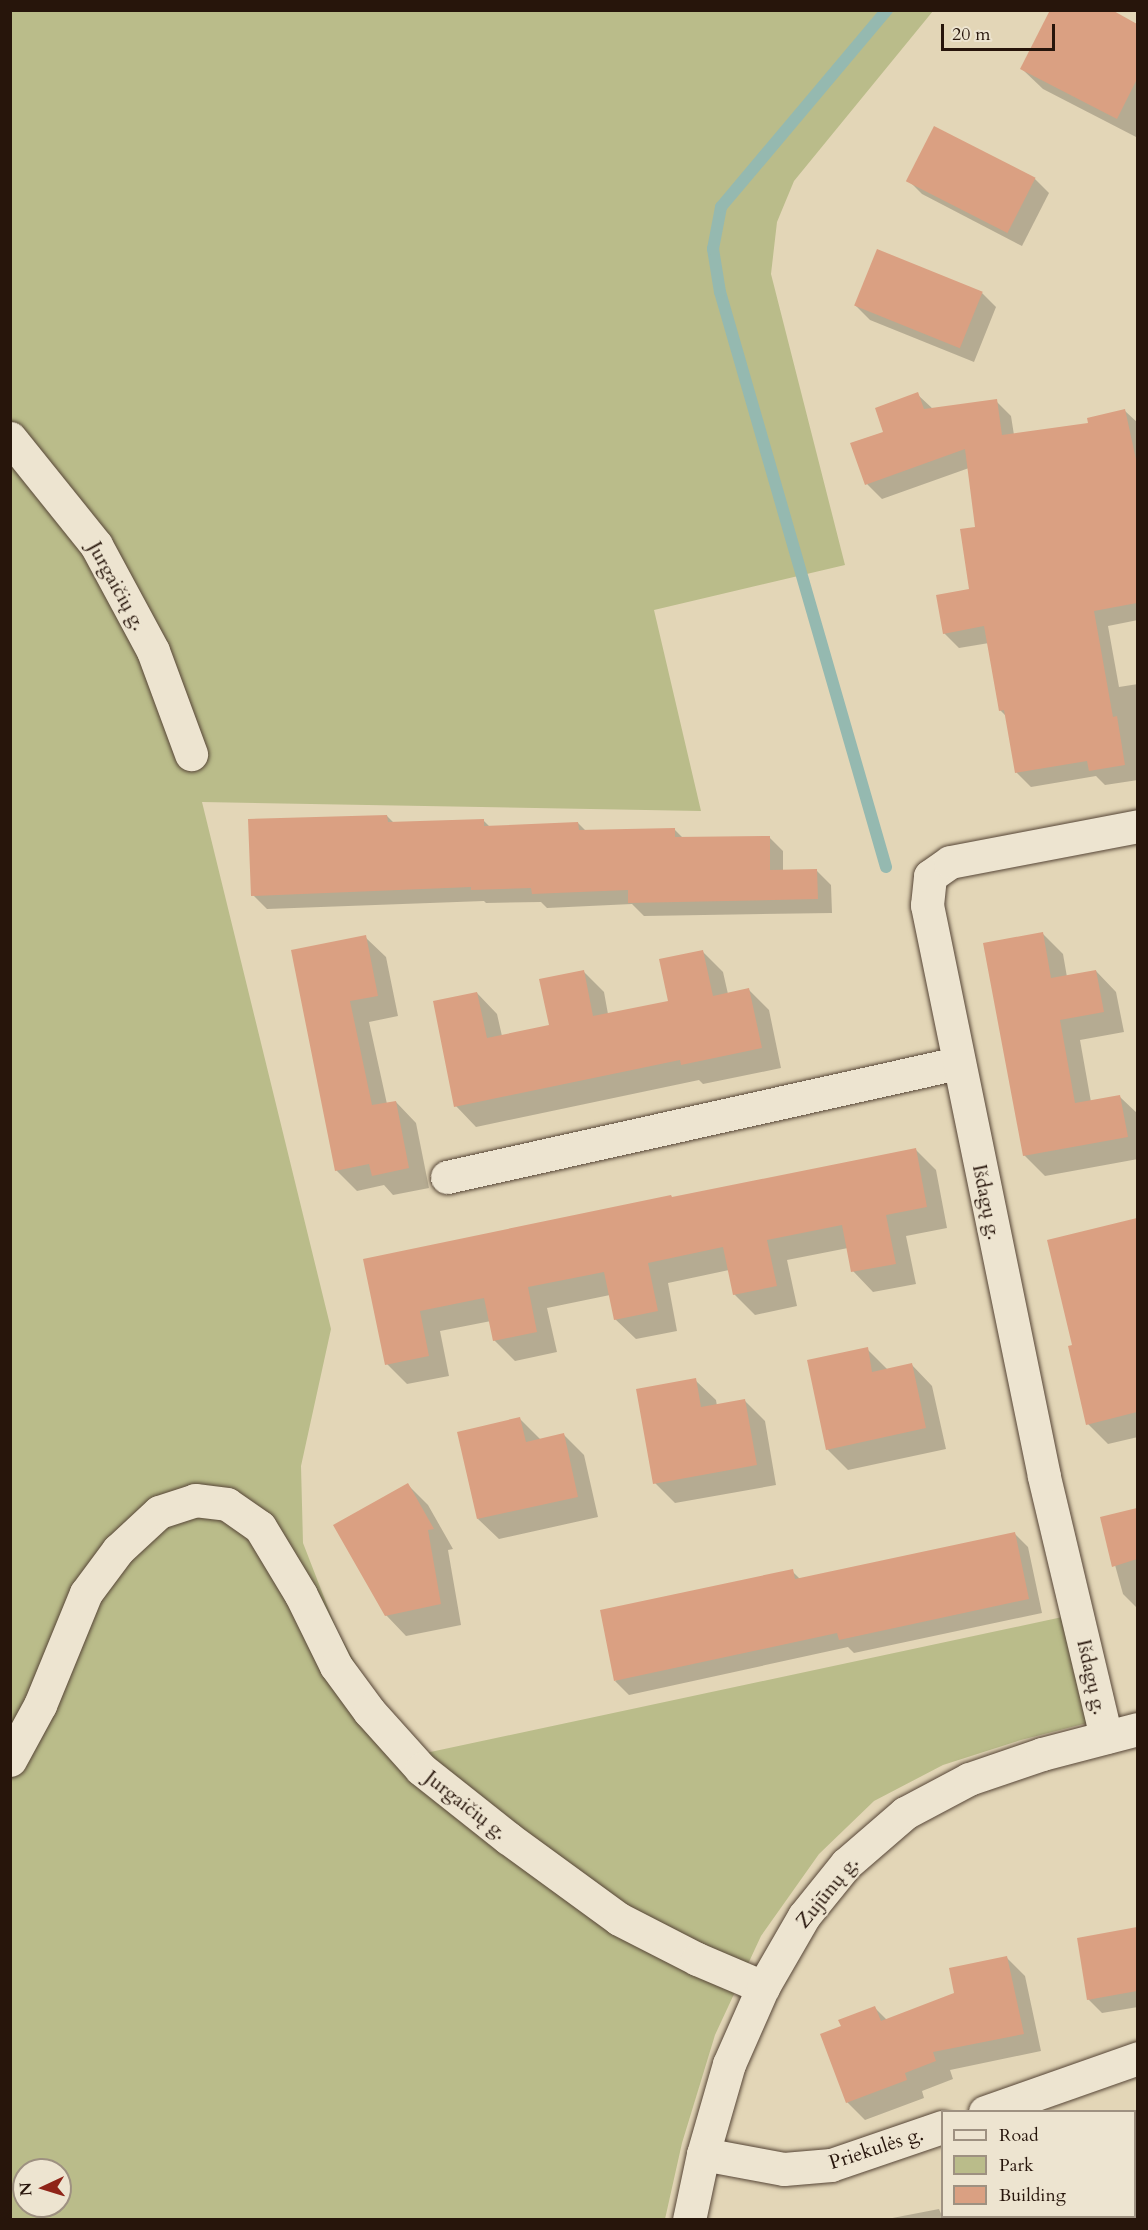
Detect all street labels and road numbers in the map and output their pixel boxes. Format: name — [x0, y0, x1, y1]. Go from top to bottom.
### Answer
street label: Jurgaičių g. — [83, 537, 151, 635]
street label: Išdagų g. — [967, 1162, 1007, 1242]
street label: Išdagų g. — [1072, 1637, 1112, 1717]
street label: Jurgaičių g. — [420, 1765, 512, 1845]
street label: Zujūnų g. — [791, 1851, 863, 1933]
street label: Priekulės g. — [826, 2121, 926, 2175]

